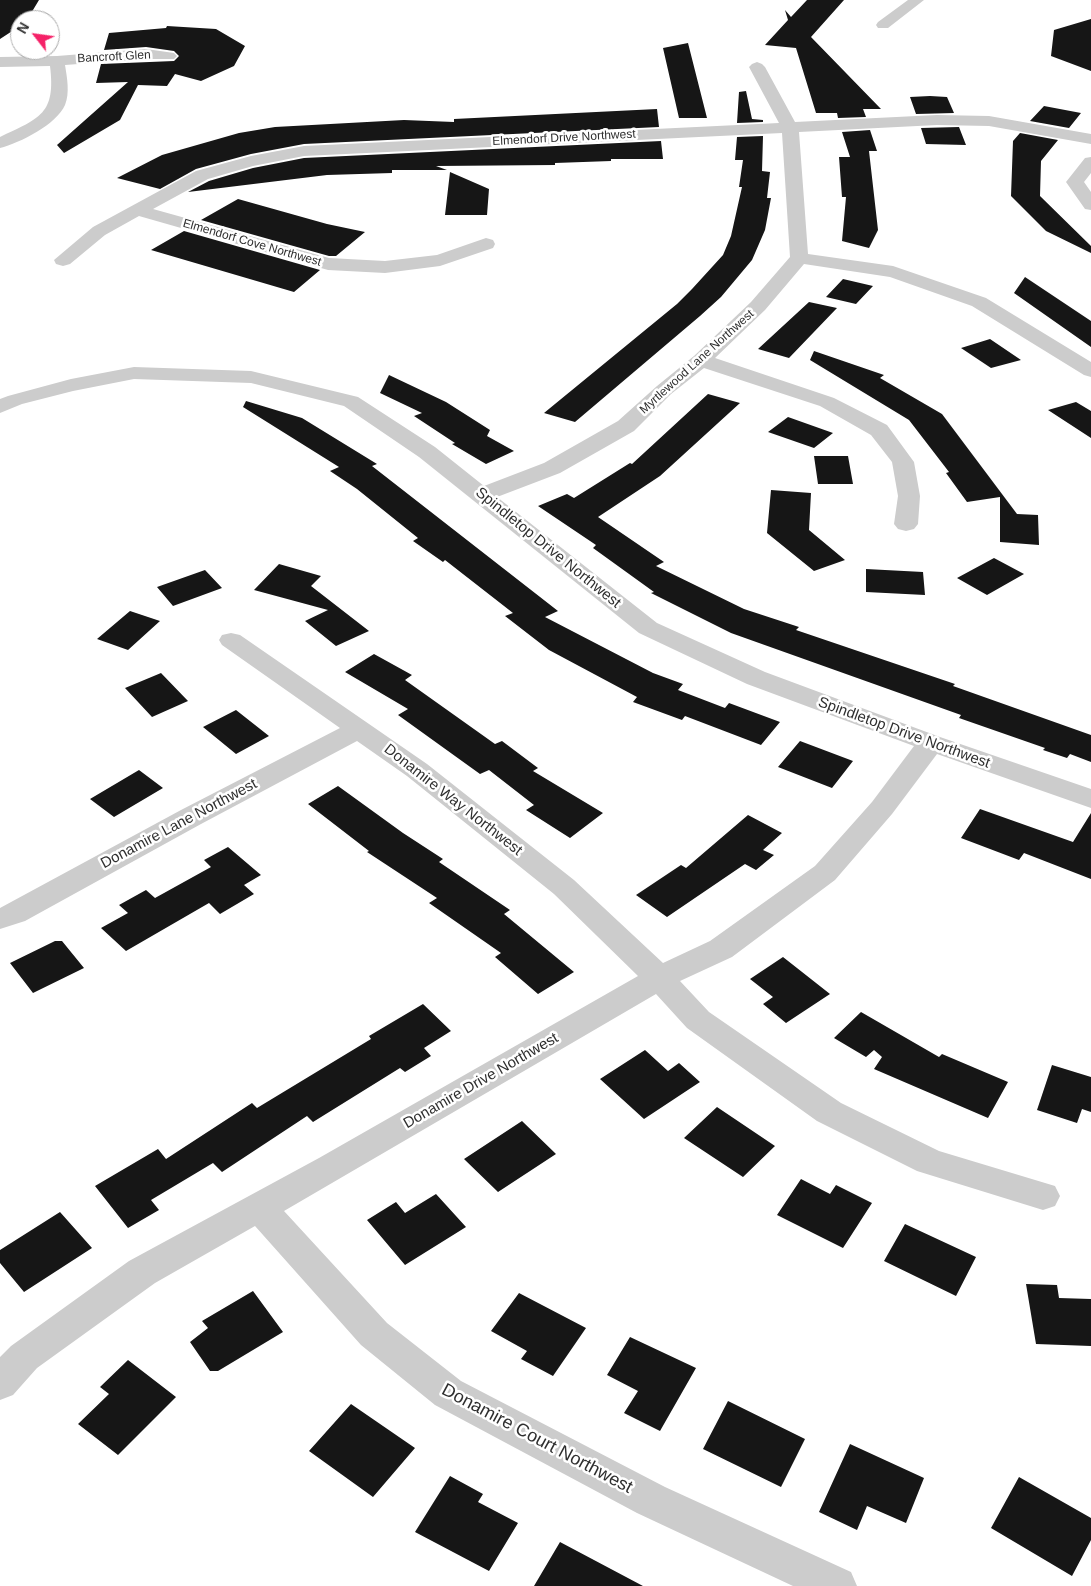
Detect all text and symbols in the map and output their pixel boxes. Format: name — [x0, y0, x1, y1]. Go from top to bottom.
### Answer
north arrow — [10, 10, 60, 60]
text: N — [13, 20, 32, 36]
street label: Bancroft Glen — [77, 48, 151, 66]
street label: Elmendorf Drive Northwest — [492, 127, 636, 149]
street label: Elmendorf Cove Northwest — [181, 216, 323, 270]
street label: Myrtlewood Lane Northwest — [637, 307, 757, 417]
street label: Spindletop Drive Northwest — [472, 484, 624, 612]
street label: Spindletop Drive Northwest — [816, 693, 992, 773]
street label: Donamire Way Northwest — [380, 740, 526, 860]
street label: Donamire Lane Northwest — [98, 775, 260, 873]
street label: Donamire Drive Northwest — [400, 1029, 562, 1133]
street label: Donamire Court Northwest — [438, 1379, 636, 1499]

